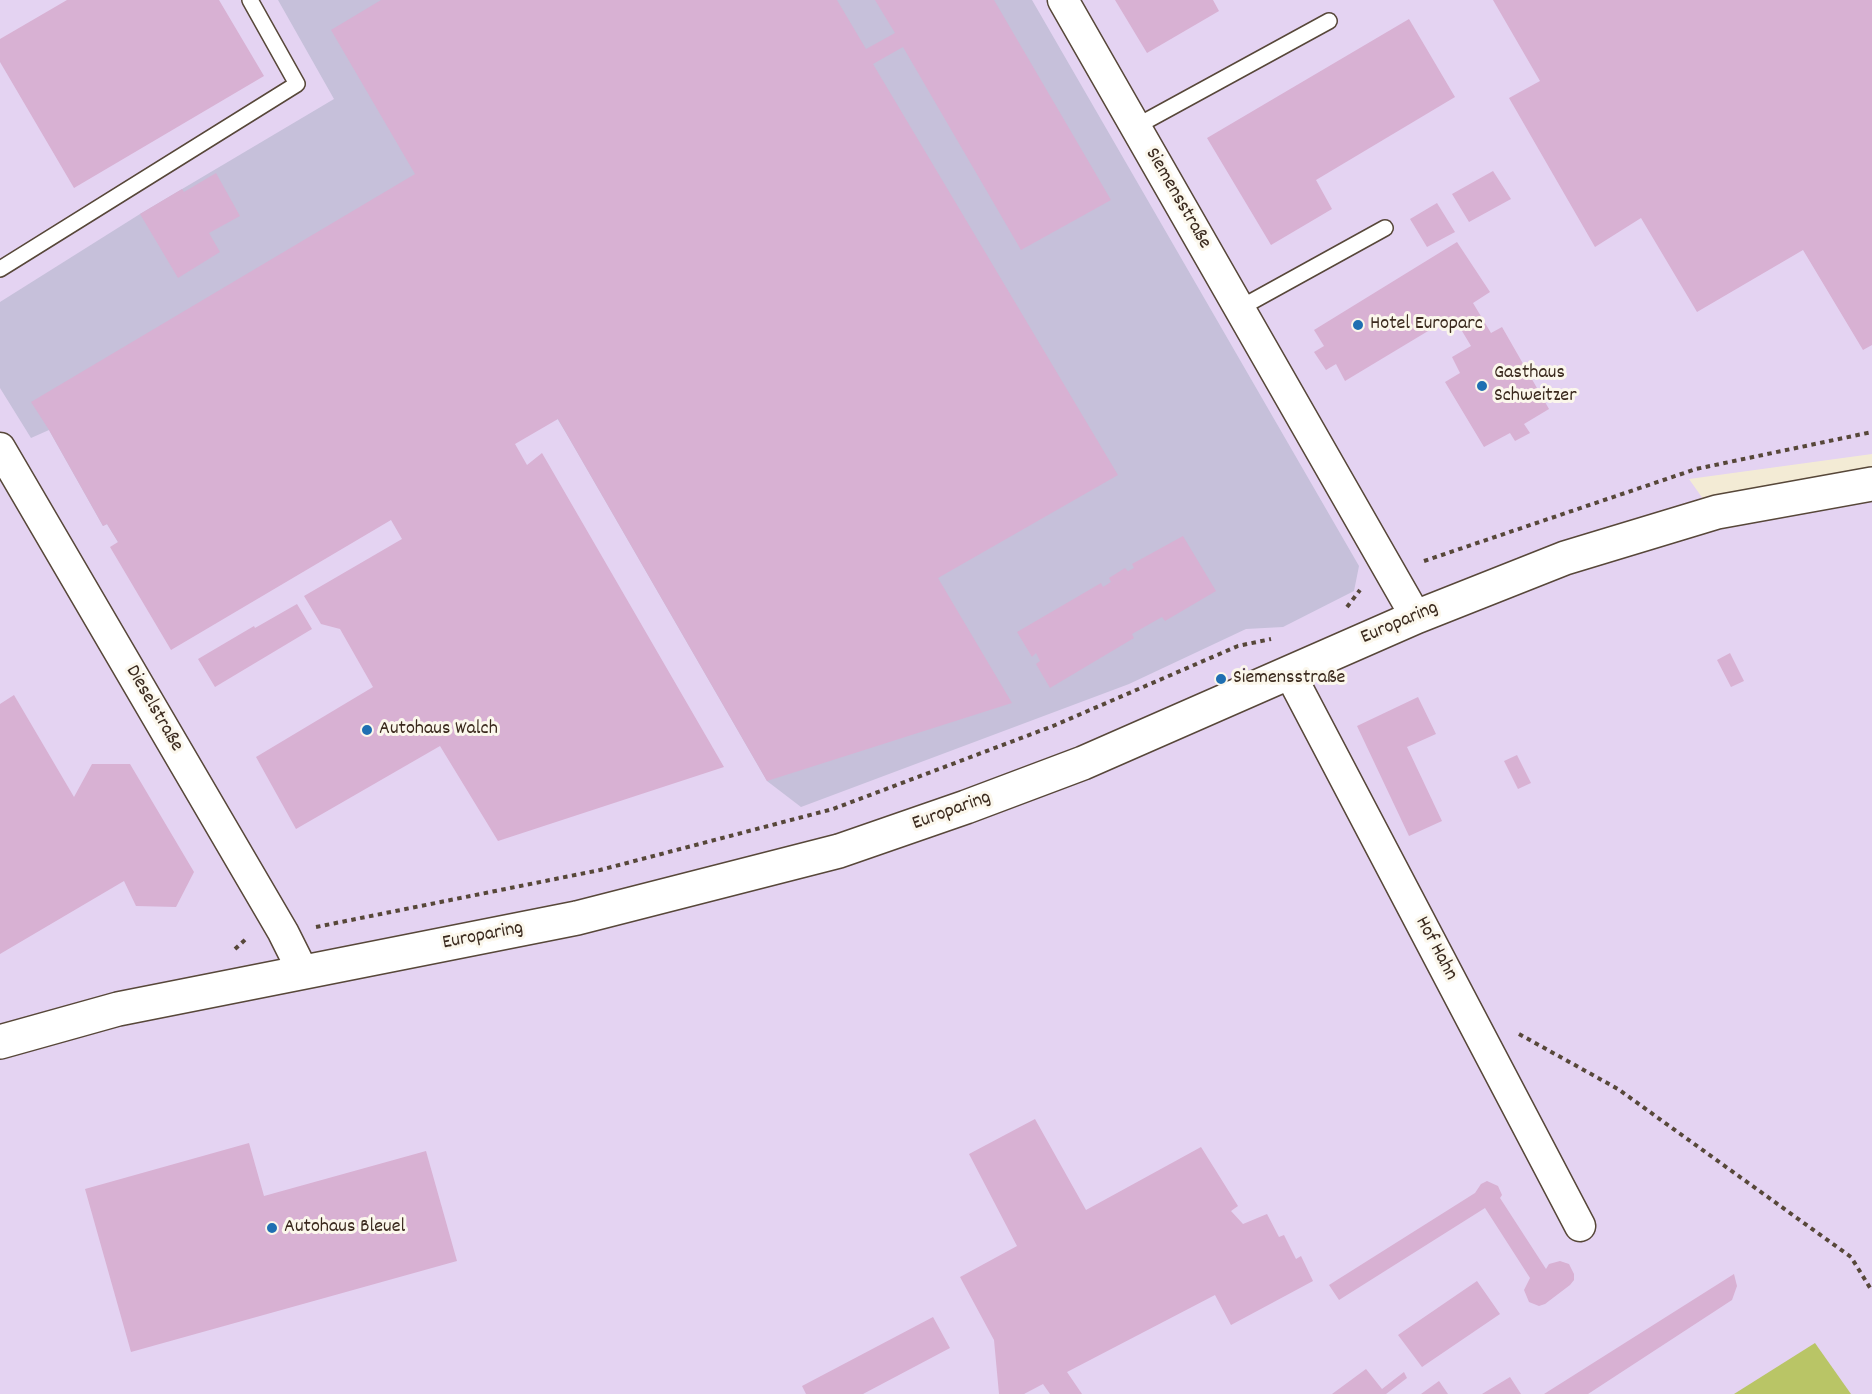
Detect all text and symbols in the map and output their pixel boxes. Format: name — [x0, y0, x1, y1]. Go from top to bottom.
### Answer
street label: Siemensstraße — [1139, 144, 1215, 254]
place label: Hotel Europarc — [1370, 313, 1483, 337]
marker: Hotel Europarc — [1351, 318, 1365, 332]
place label: Gasthaus Schweitzer — [1494, 362, 1577, 409]
marker: Gasthaus Schweitzer — [1475, 379, 1489, 393]
street label: Europaring — [1358, 597, 1442, 651]
street label: Dieselstraße — [119, 662, 187, 756]
place label: Siemensstraße — [1233, 667, 1345, 691]
marker: Siemensstraße — [1214, 672, 1228, 686]
place label: Autohaus Walch — [379, 718, 498, 742]
marker: Autohaus Walch — [360, 723, 374, 737]
street label: Europaring — [910, 787, 994, 837]
street label: Hof Hahn — [1408, 913, 1462, 985]
street label: Europaring — [441, 917, 525, 957]
place label: Autohaus Bleuel — [284, 1216, 405, 1240]
marker: Autohaus Bleuel — [265, 1221, 279, 1235]

